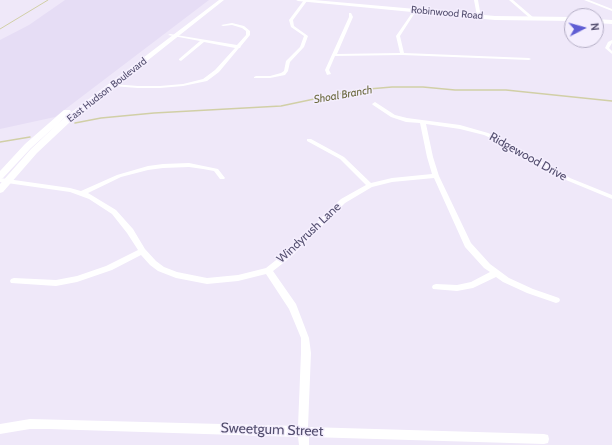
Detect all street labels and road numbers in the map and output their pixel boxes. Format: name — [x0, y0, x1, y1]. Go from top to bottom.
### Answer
street label: Robinwood Road — [411, 4, 483, 22]
street label: East Hudson Boulevard — [65, 55, 149, 125]
street label: Ridgewood Drive — [487, 130, 569, 184]
street label: Windyrush Lane — [274, 200, 344, 266]
street label: Sweetgum Street — [220, 420, 324, 440]

